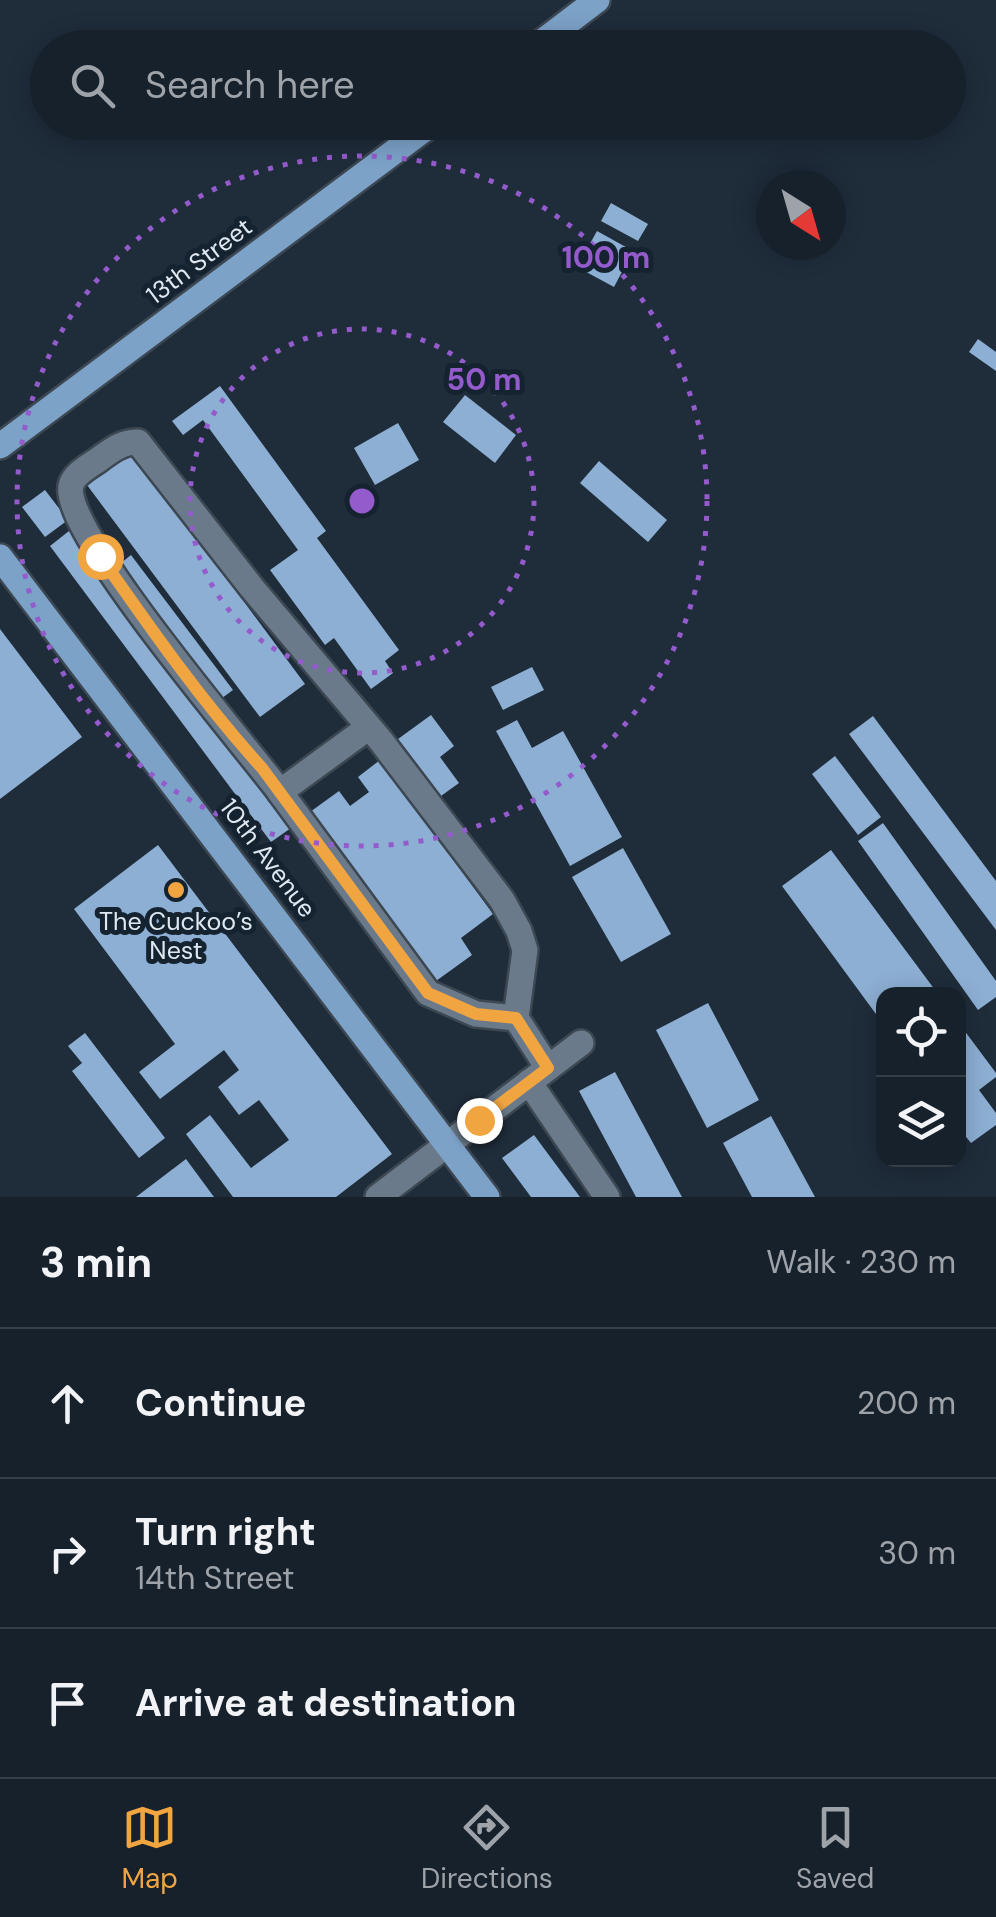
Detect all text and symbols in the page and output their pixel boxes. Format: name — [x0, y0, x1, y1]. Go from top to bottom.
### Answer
search box — [30, 30, 966, 140]
icon: search — [65, 58, 120, 113]
text: Search here — [145, 60, 355, 110]
north arrow — [756, 170, 846, 260]
street label: 13th Street — [139, 210, 259, 312]
text: 100 m — [562, 238, 650, 277]
text: 50 m — [446, 360, 522, 399]
centre of rings — [344, 483, 380, 519]
route start — [78, 534, 124, 580]
street label: 10th Avenue — [212, 792, 324, 924]
marker: The Cuckoo’s Nest — [165, 879, 187, 901]
place label: The Cuckoo’s Nest — [99, 905, 253, 967]
map controls — [876, 987, 966, 1167]
button: locate — [876, 987, 966, 1077]
button: layers — [876, 1077, 966, 1167]
route end — [457, 1098, 503, 1144]
text: 3 min — [40, 1235, 152, 1290]
text: Walk · 230 m — [766, 1241, 956, 1283]
icon: ahead — [40, 1376, 95, 1431]
text: Continue — [135, 1378, 306, 1428]
text: 200 m — [857, 1382, 956, 1424]
text: Turn right — [135, 1507, 316, 1557]
icon: right — [40, 1526, 95, 1581]
text: 30 m — [878, 1532, 956, 1574]
text: 14th Street — [135, 1557, 295, 1599]
icon: arrive — [40, 1676, 95, 1731]
text: Arrive at destination — [135, 1678, 517, 1728]
tab: Map — [122, 1800, 178, 1897]
tab: Directions — [421, 1800, 553, 1897]
tab: Saved — [796, 1800, 874, 1897]

